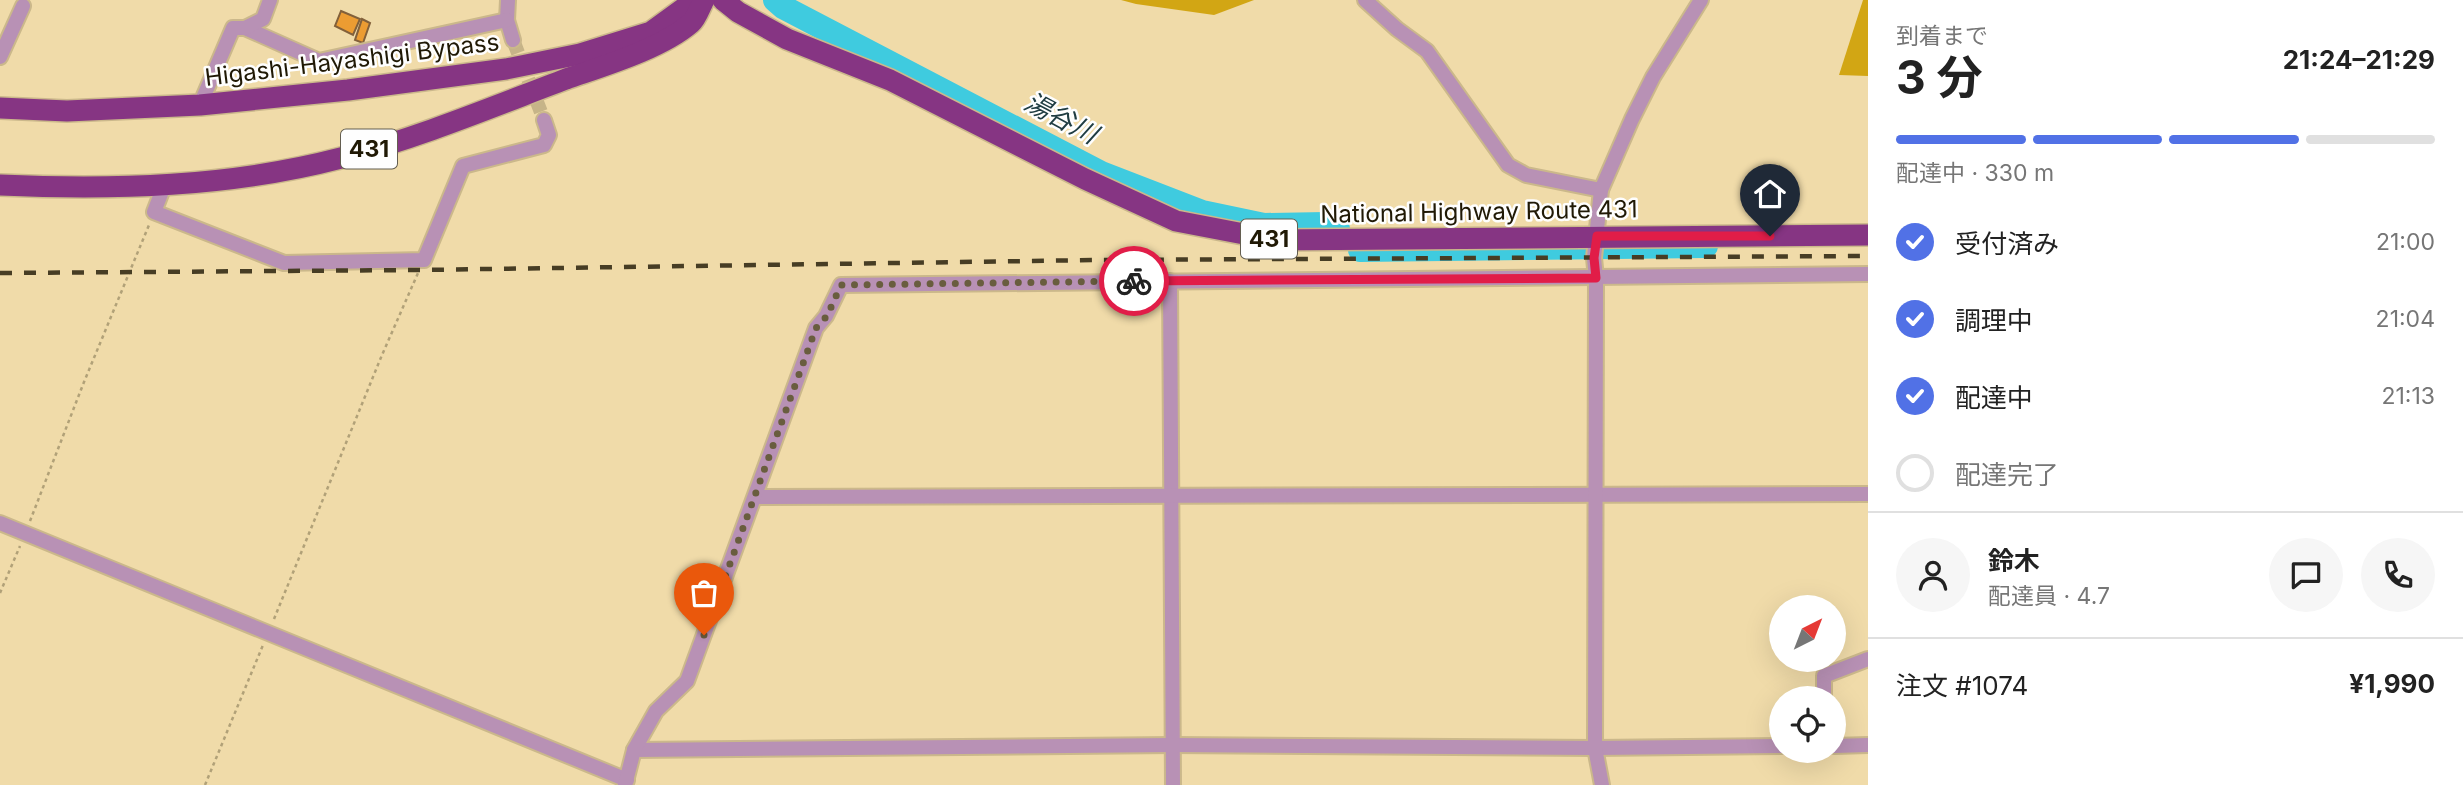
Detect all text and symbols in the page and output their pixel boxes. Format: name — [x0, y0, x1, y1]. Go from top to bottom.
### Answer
text: 到着まで — [1896, 22, 1988, 50]
street label: Higashi-Hayashigi Bypass — [203, 27, 501, 92]
text: 21:24–21:29 — [2283, 44, 2435, 75]
text: 3 分 — [1896, 49, 1983, 105]
water label: 湯谷川 — [1020, 86, 1106, 151]
road number: 431 — [341, 130, 397, 168]
text: 配達中 · 330 m — [1896, 159, 2054, 187]
pin — [1740, 164, 1800, 236]
icon: home — [1751, 175, 1789, 213]
street label: National Highway Route 431 — [1320, 194, 1638, 229]
road number: 431 — [1241, 220, 1297, 258]
icon: check — [1896, 223, 1934, 261]
text: 受付済み — [1955, 228, 2059, 259]
text: 21:00 — [2376, 228, 2435, 256]
courier — [1099, 246, 1169, 316]
icon: bike — [1115, 262, 1153, 300]
icon: check — [1896, 300, 1934, 338]
text: 調理中 — [1955, 305, 2033, 336]
text: 21:04 — [2376, 305, 2435, 333]
icon: check — [1896, 377, 1934, 415]
text: 配達中 — [1955, 382, 2033, 413]
text: 21:13 — [2381, 382, 2435, 410]
text: 配達完了 — [1955, 459, 2059, 490]
button: person — [1896, 538, 1970, 612]
button: chat — [2269, 538, 2343, 612]
button: phone — [2361, 538, 2435, 612]
text: 鈴木 — [1988, 545, 2040, 576]
pin — [674, 563, 734, 635]
icon: bag — [685, 574, 723, 612]
text: 配達員 · 4.7 — [1988, 582, 2110, 610]
north arrow — [1769, 595, 1846, 672]
map controls — [1769, 595, 1846, 763]
text: ¥1,990 — [2349, 668, 2435, 699]
text: 注文 #1074 — [1896, 670, 2028, 701]
button: locate — [1769, 686, 1846, 763]

